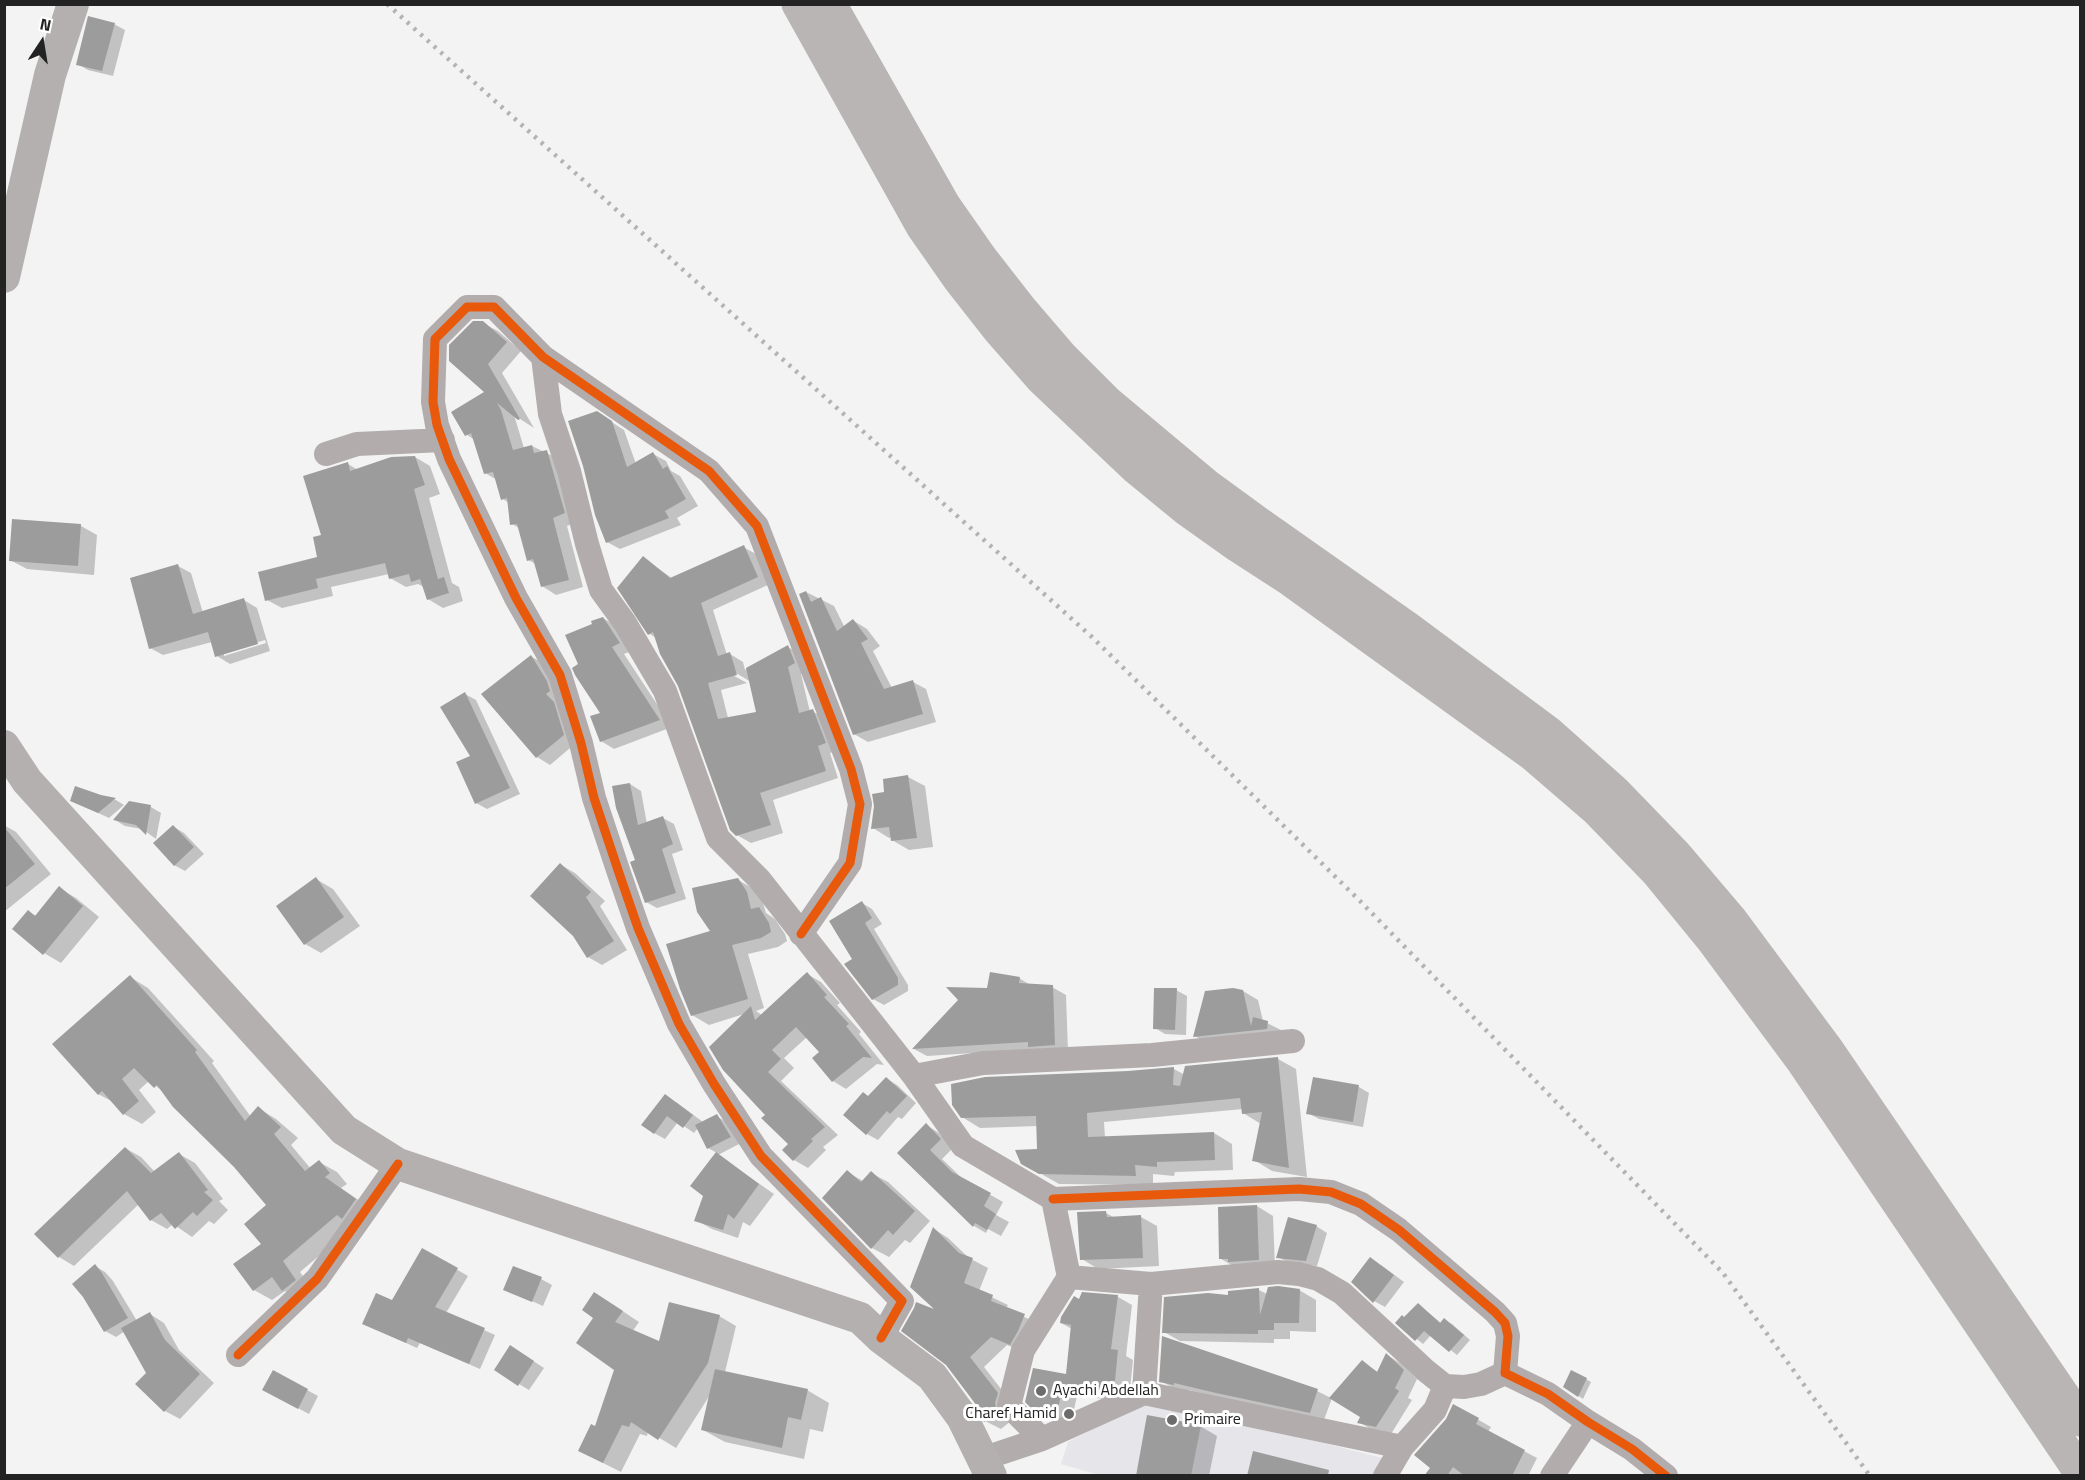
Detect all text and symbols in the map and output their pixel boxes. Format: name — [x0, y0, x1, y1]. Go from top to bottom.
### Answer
north arrow — [12, 12, 72, 72]
text: N — [38, 12, 54, 37]
place label: Ayachi Abdellah — [1053, 1381, 1159, 1401]
marker: Ayachi Abdellah — [1034, 1384, 1048, 1398]
place label: Charef Hamid — [965, 1404, 1057, 1424]
marker: Charef Hamid — [1062, 1407, 1076, 1421]
place label: Primaire — [1184, 1410, 1241, 1430]
marker: Primaire — [1165, 1413, 1179, 1427]

